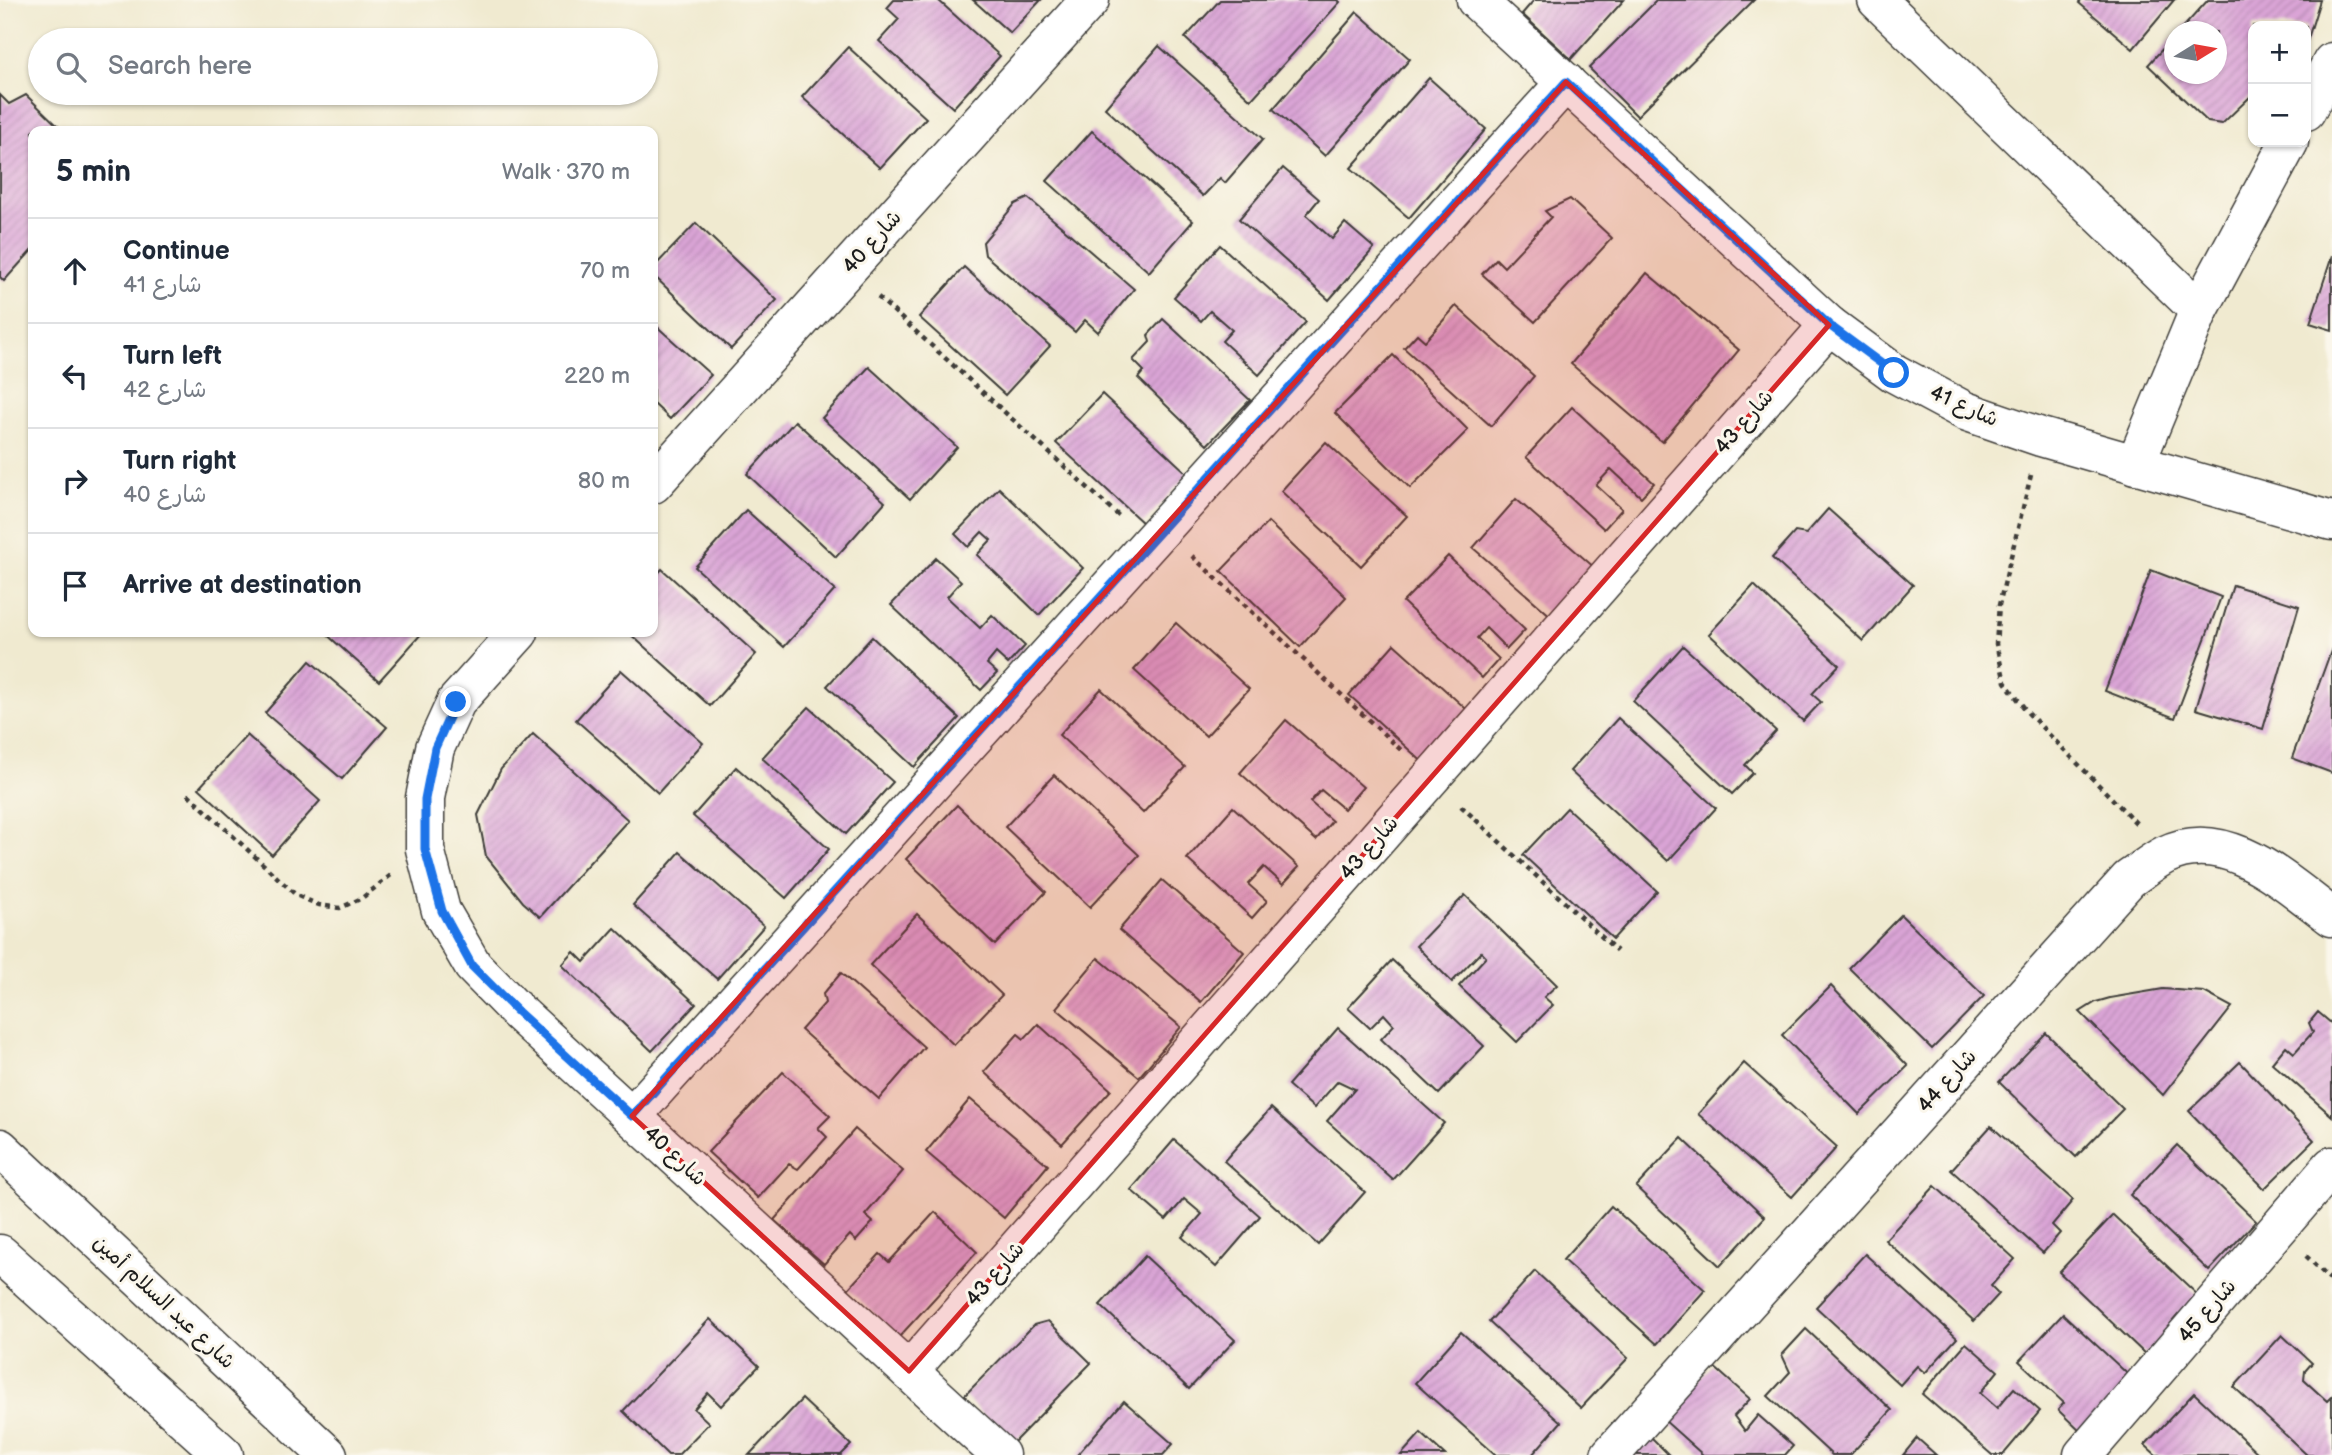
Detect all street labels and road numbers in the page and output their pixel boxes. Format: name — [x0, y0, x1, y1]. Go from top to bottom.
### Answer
street label: شارع 40 — [837, 205, 908, 280]
street label: شارع 41 — [1925, 380, 2002, 434]
street label: شارع 43 — [1709, 385, 1780, 461]
street label: شارع 43 — [1334, 811, 1405, 887]
street label: شارع 44 — [1912, 1044, 1983, 1119]
street label: شارع 40 — [637, 1121, 711, 1193]
street label: شارع عبد السلام أمين — [86, 1230, 240, 1376]
street label: شارع 43 — [960, 1237, 1031, 1313]
street label: شارع 45 — [2173, 1274, 2243, 1349]

